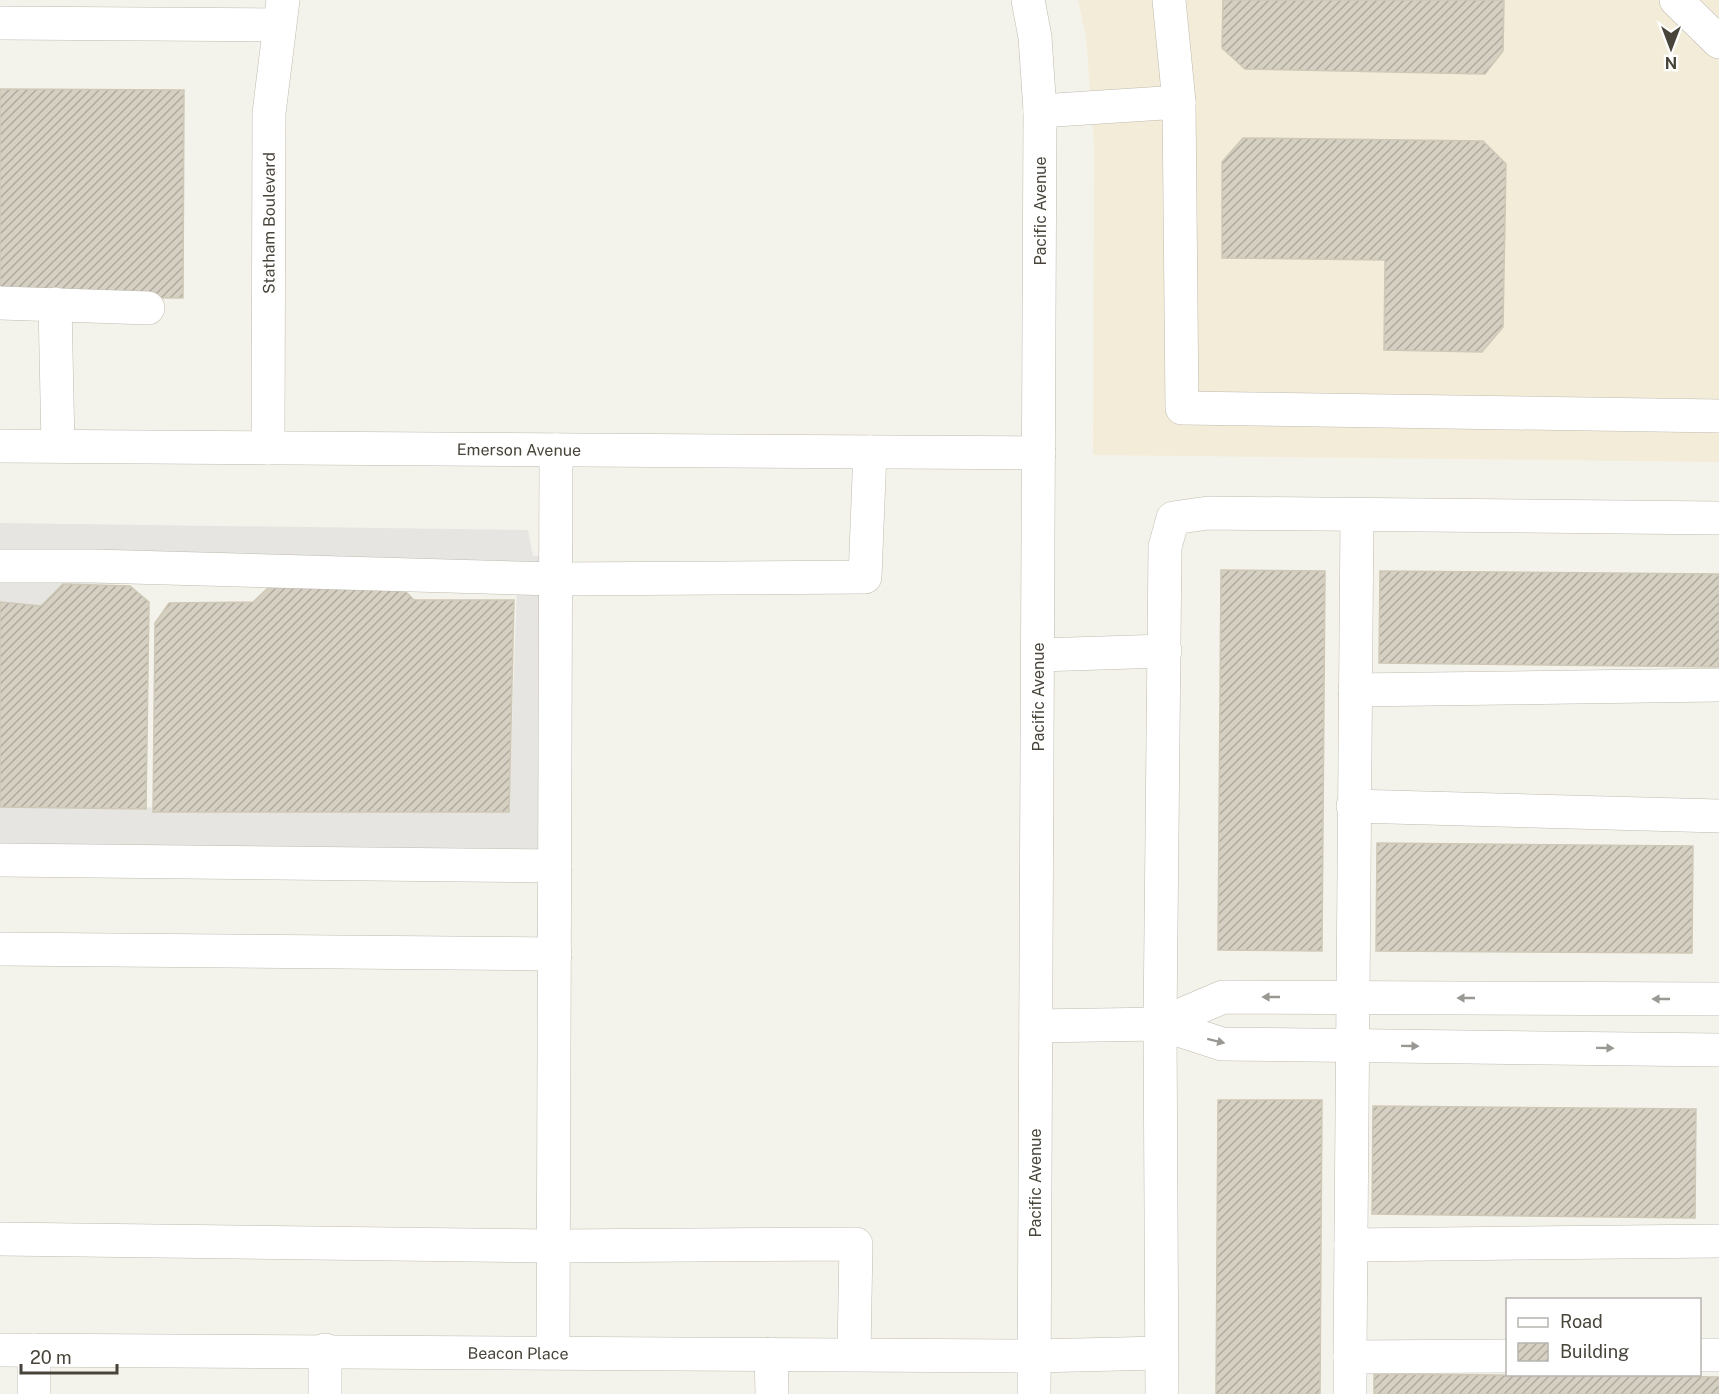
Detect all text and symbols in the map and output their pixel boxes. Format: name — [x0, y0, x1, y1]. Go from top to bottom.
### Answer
north arrow — [1641, 18, 1701, 78]
text: N — [1665, 53, 1677, 72]
street label: Statham Boulevard — [259, 152, 278, 294]
street label: Pacific Avenue — [1031, 156, 1050, 266]
street label: Emerson Avenue — [457, 440, 581, 459]
street label: Pacific Avenue — [1029, 642, 1048, 752]
one-way arrow — [1261, 992, 1280, 1002]
one-way arrow — [1456, 993, 1475, 1003]
one-way arrow — [1651, 994, 1670, 1004]
one-way arrow — [1207, 1037, 1225, 1047]
one-way arrow — [1401, 1041, 1420, 1051]
one-way arrow — [1596, 1043, 1615, 1053]
street label: Pacific Avenue — [1026, 1128, 1045, 1238]
legend — [1506, 1298, 1701, 1376]
text: Road — [1560, 1311, 1603, 1332]
scale bar — [21, 1337, 117, 1375]
text: Building — [1560, 1341, 1629, 1362]
street label: Beacon Place — [467, 1343, 569, 1363]
text: 20 m — [30, 1347, 72, 1368]

